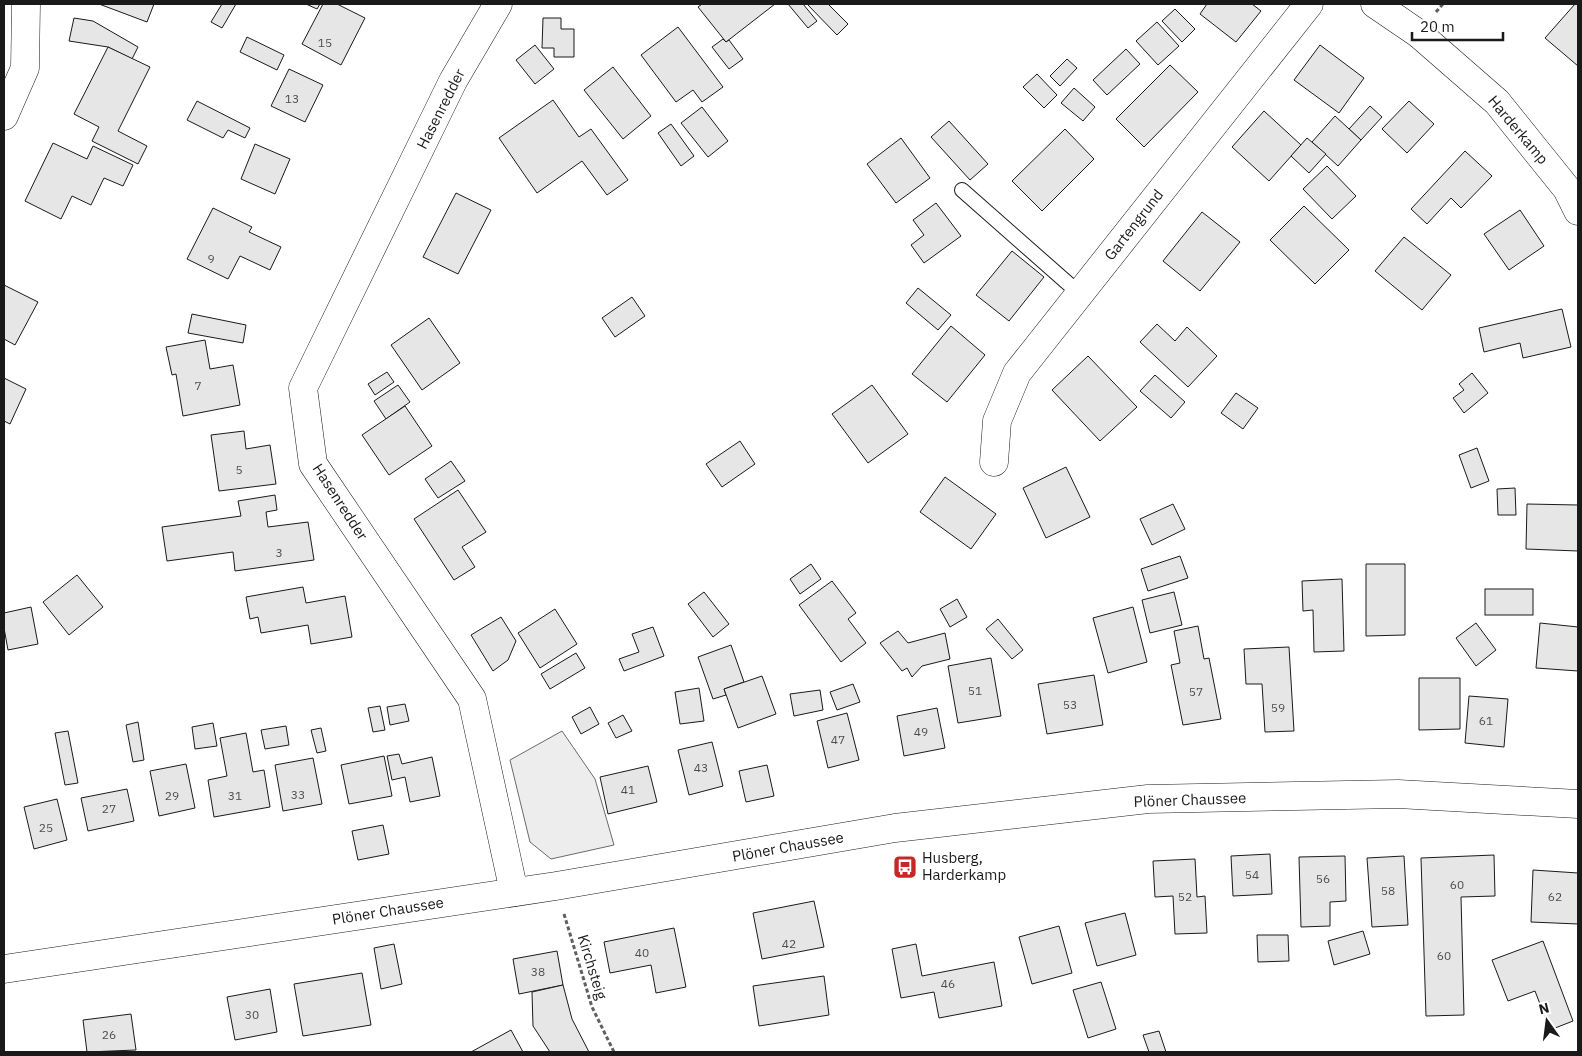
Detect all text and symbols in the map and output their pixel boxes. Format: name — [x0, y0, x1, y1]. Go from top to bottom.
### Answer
scale bar — [1412, 10, 1503, 42]
text: 20 m — [1420, 17, 1455, 36]
house number: 15 — [318, 35, 332, 50]
street label: Hasenredder — [412, 65, 469, 152]
house number: 13 — [285, 91, 299, 106]
street label: Harderkamp — [1484, 91, 1553, 168]
street label: Gartengrund — [1100, 185, 1167, 264]
house number: 9 — [207, 251, 215, 266]
house number: 7 — [194, 378, 202, 393]
street label: Hasenredder — [309, 460, 372, 544]
house number: 5 — [235, 462, 243, 477]
house number: 3 — [275, 545, 283, 560]
house number: 51 — [968, 683, 982, 698]
house number: 57 — [1189, 684, 1203, 699]
house number: 53 — [1063, 697, 1077, 712]
house number: 59 — [1271, 700, 1285, 715]
house number: 61 — [1479, 713, 1493, 728]
house number: 49 — [914, 724, 928, 739]
house number: 47 — [831, 732, 845, 747]
house number: 43 — [694, 760, 708, 775]
house number: 41 — [621, 782, 635, 797]
house number: 33 — [291, 787, 305, 802]
house number: 29 — [165, 788, 179, 803]
house number: 31 — [228, 788, 242, 803]
street label: Plöner Chaussee — [1133, 788, 1247, 811]
house number: 27 — [102, 801, 116, 816]
house number: 25 — [39, 820, 53, 835]
street label: Plöner Chaussee — [731, 827, 845, 866]
place label: Husberg, Harderkamp — [922, 848, 1006, 884]
bus stop icon: Husberg, Harderkamp — [892, 854, 918, 880]
house number: 54 — [1245, 867, 1259, 882]
house number: 56 — [1316, 871, 1330, 886]
house number: 60 — [1450, 877, 1464, 892]
house number: 58 — [1381, 883, 1395, 898]
house number: 52 — [1178, 889, 1192, 904]
house number: 62 — [1548, 889, 1562, 904]
street label: Plöner Chaussee — [331, 892, 445, 929]
street label: Kirchsteig — [574, 932, 611, 1002]
house number: 42 — [782, 936, 796, 951]
house number: 40 — [635, 945, 649, 960]
house number: 60 — [1437, 948, 1451, 963]
house number: 38 — [531, 964, 545, 979]
house number: 46 — [941, 976, 955, 991]
north arrow — [1522, 996, 1572, 1046]
text: N — [1537, 998, 1551, 1018]
house number: 30 — [245, 1007, 259, 1022]
house number: 26 — [102, 1027, 116, 1042]

